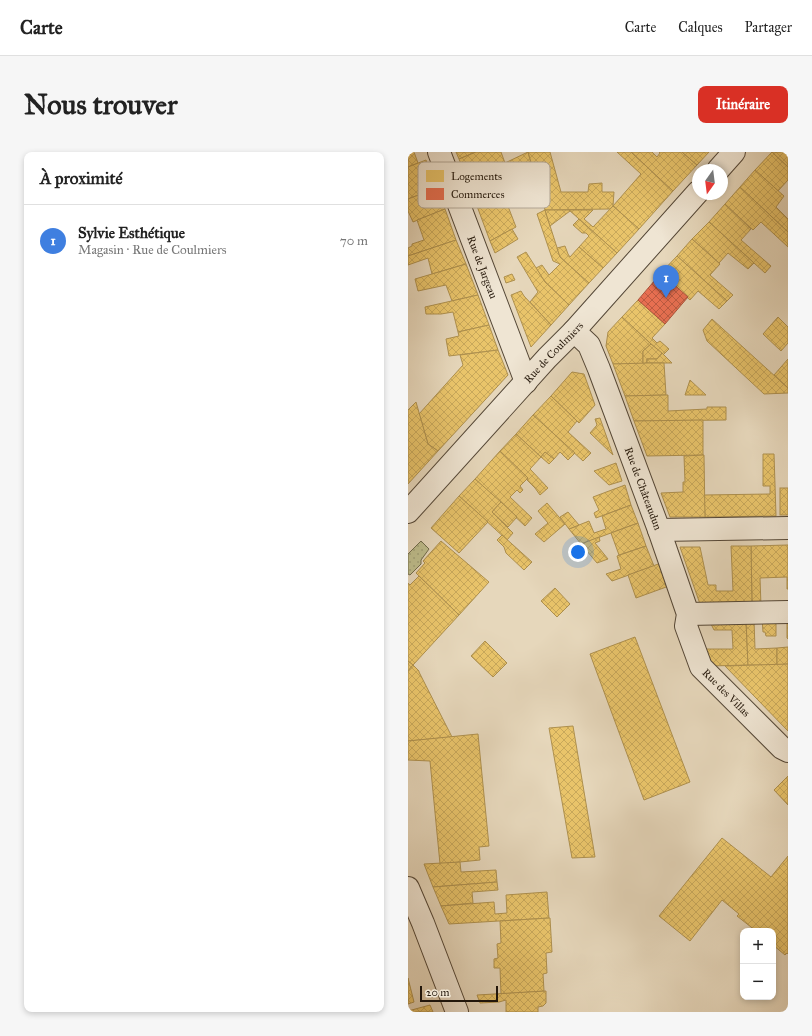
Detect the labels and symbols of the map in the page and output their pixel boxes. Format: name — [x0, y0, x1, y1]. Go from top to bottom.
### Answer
legend — [418, 162, 550, 208]
north arrow — [692, 164, 728, 200]
text: Logements — [451, 170, 502, 183]
text: Commerces — [451, 188, 504, 201]
street label: Rue de Jargeau — [464, 234, 500, 301]
pin: 1 — [653, 265, 679, 298]
street label: Rue de Coulmiers — [521, 319, 586, 386]
street label: Rue de Châteaudun — [622, 445, 664, 532]
your location — [568, 542, 588, 562]
street label: Rue des Villas — [699, 666, 753, 719]
scale bar — [420, 984, 498, 1003]

